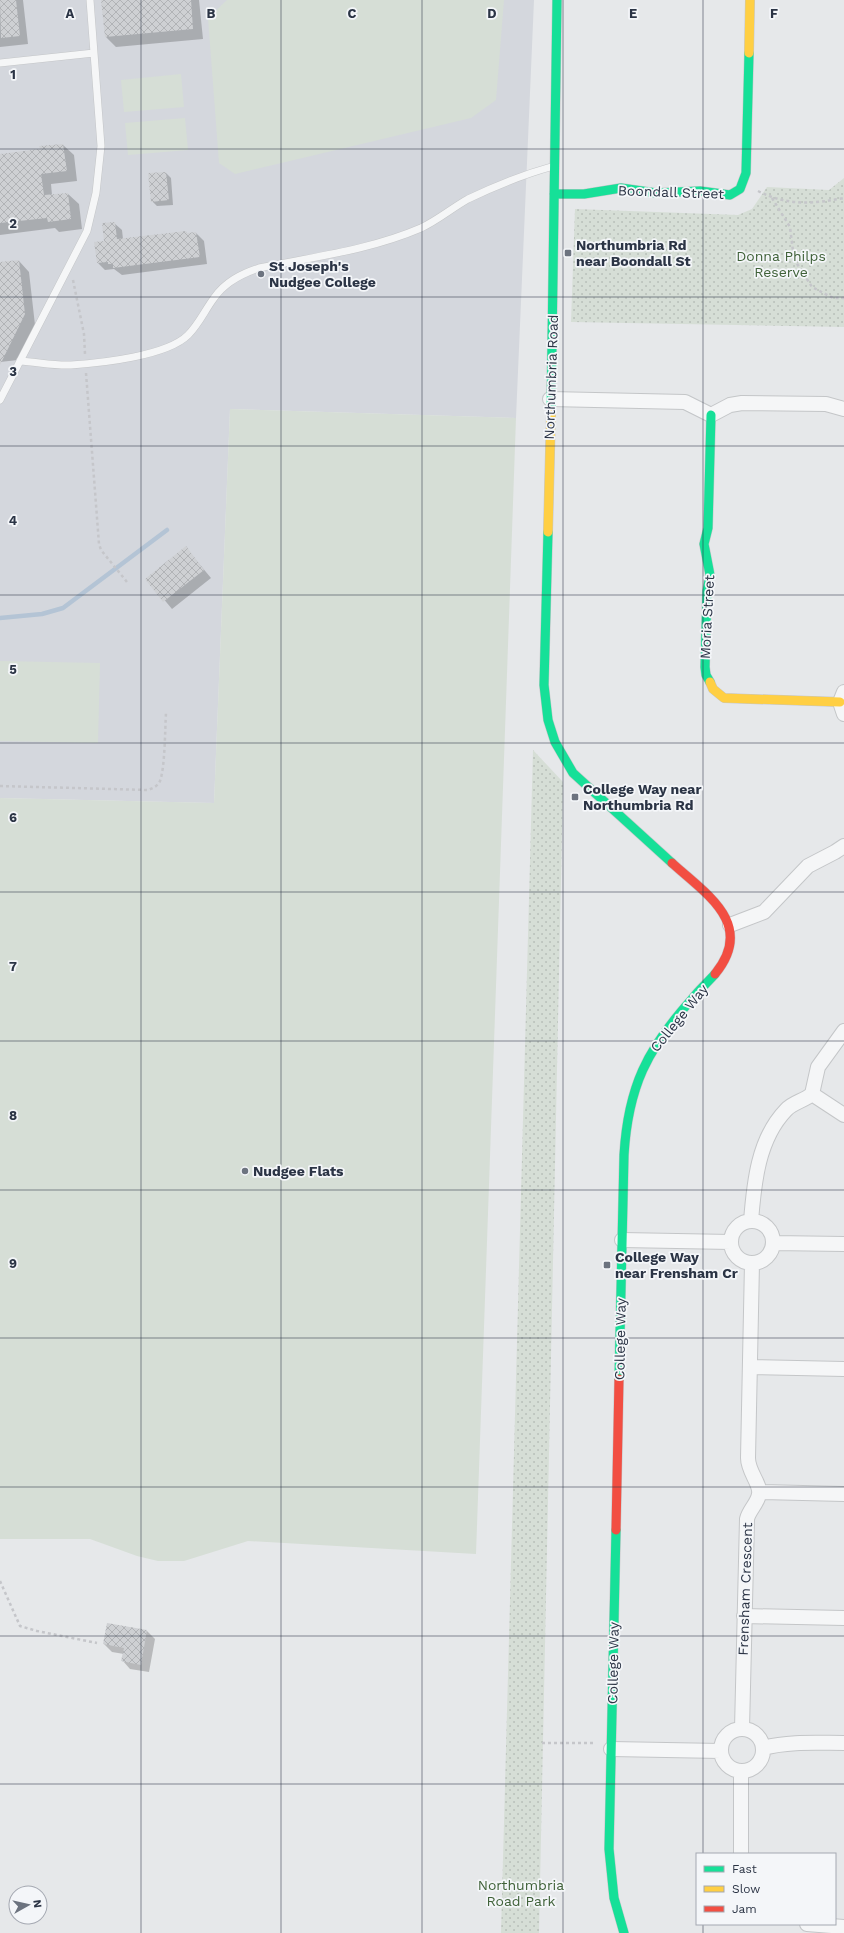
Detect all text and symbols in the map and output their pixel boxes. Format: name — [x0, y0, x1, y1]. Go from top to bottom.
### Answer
text: A — [66, 6, 75, 21]
text: B — [207, 6, 216, 21]
text: C — [348, 6, 357, 21]
text: D — [487, 6, 497, 21]
text: E — [629, 6, 637, 21]
text: F — [770, 6, 778, 21]
text: 1 — [10, 67, 16, 82]
street label: Boondall Street — [618, 182, 725, 202]
text: 2 — [9, 216, 17, 231]
place label: Northumbria Rd near Boondall St — [576, 237, 691, 269]
marker: Northumbria Rd near Boondall St — [563, 248, 573, 258]
park label: Donna Philps Reserve — [736, 248, 826, 280]
place label: St Joseph's Nudgee College — [269, 258, 376, 290]
marker: St Joseph's Nudgee College — [256, 269, 266, 279]
street label: Northumbria Road — [541, 314, 561, 440]
text: 3 — [9, 364, 17, 379]
text: 4 — [9, 513, 18, 528]
street label: Moria Street — [697, 574, 717, 659]
text: 5 — [9, 662, 17, 677]
place label: College Way near Northumbria Rd — [583, 781, 701, 813]
marker: College Way near Northumbria Rd — [570, 792, 580, 802]
text: 6 — [9, 810, 17, 825]
text: 7 — [9, 959, 17, 974]
street label: College Way — [647, 980, 712, 1055]
text: 8 — [9, 1108, 17, 1123]
place label: Nudgee Flats — [253, 1163, 344, 1179]
marker: Nudgee Flats — [240, 1166, 250, 1176]
place label: College Way near Frensham Cr — [615, 1249, 738, 1281]
text: 9 — [9, 1256, 17, 1271]
marker: College Way near Frensham Cr — [602, 1260, 612, 1270]
street label: College Way — [611, 1297, 629, 1380]
street label: Frensham Crescent — [735, 1522, 755, 1656]
street label: College Way — [604, 1621, 622, 1704]
legend — [696, 1853, 836, 1925]
text: Fast — [732, 1862, 757, 1876]
park label: Northumbria Road Park — [478, 1877, 564, 1909]
text: Slow — [732, 1882, 760, 1896]
north arrow — [8, 1885, 48, 1925]
text: N — [30, 1899, 44, 1909]
text: Jam — [732, 1902, 757, 1916]

